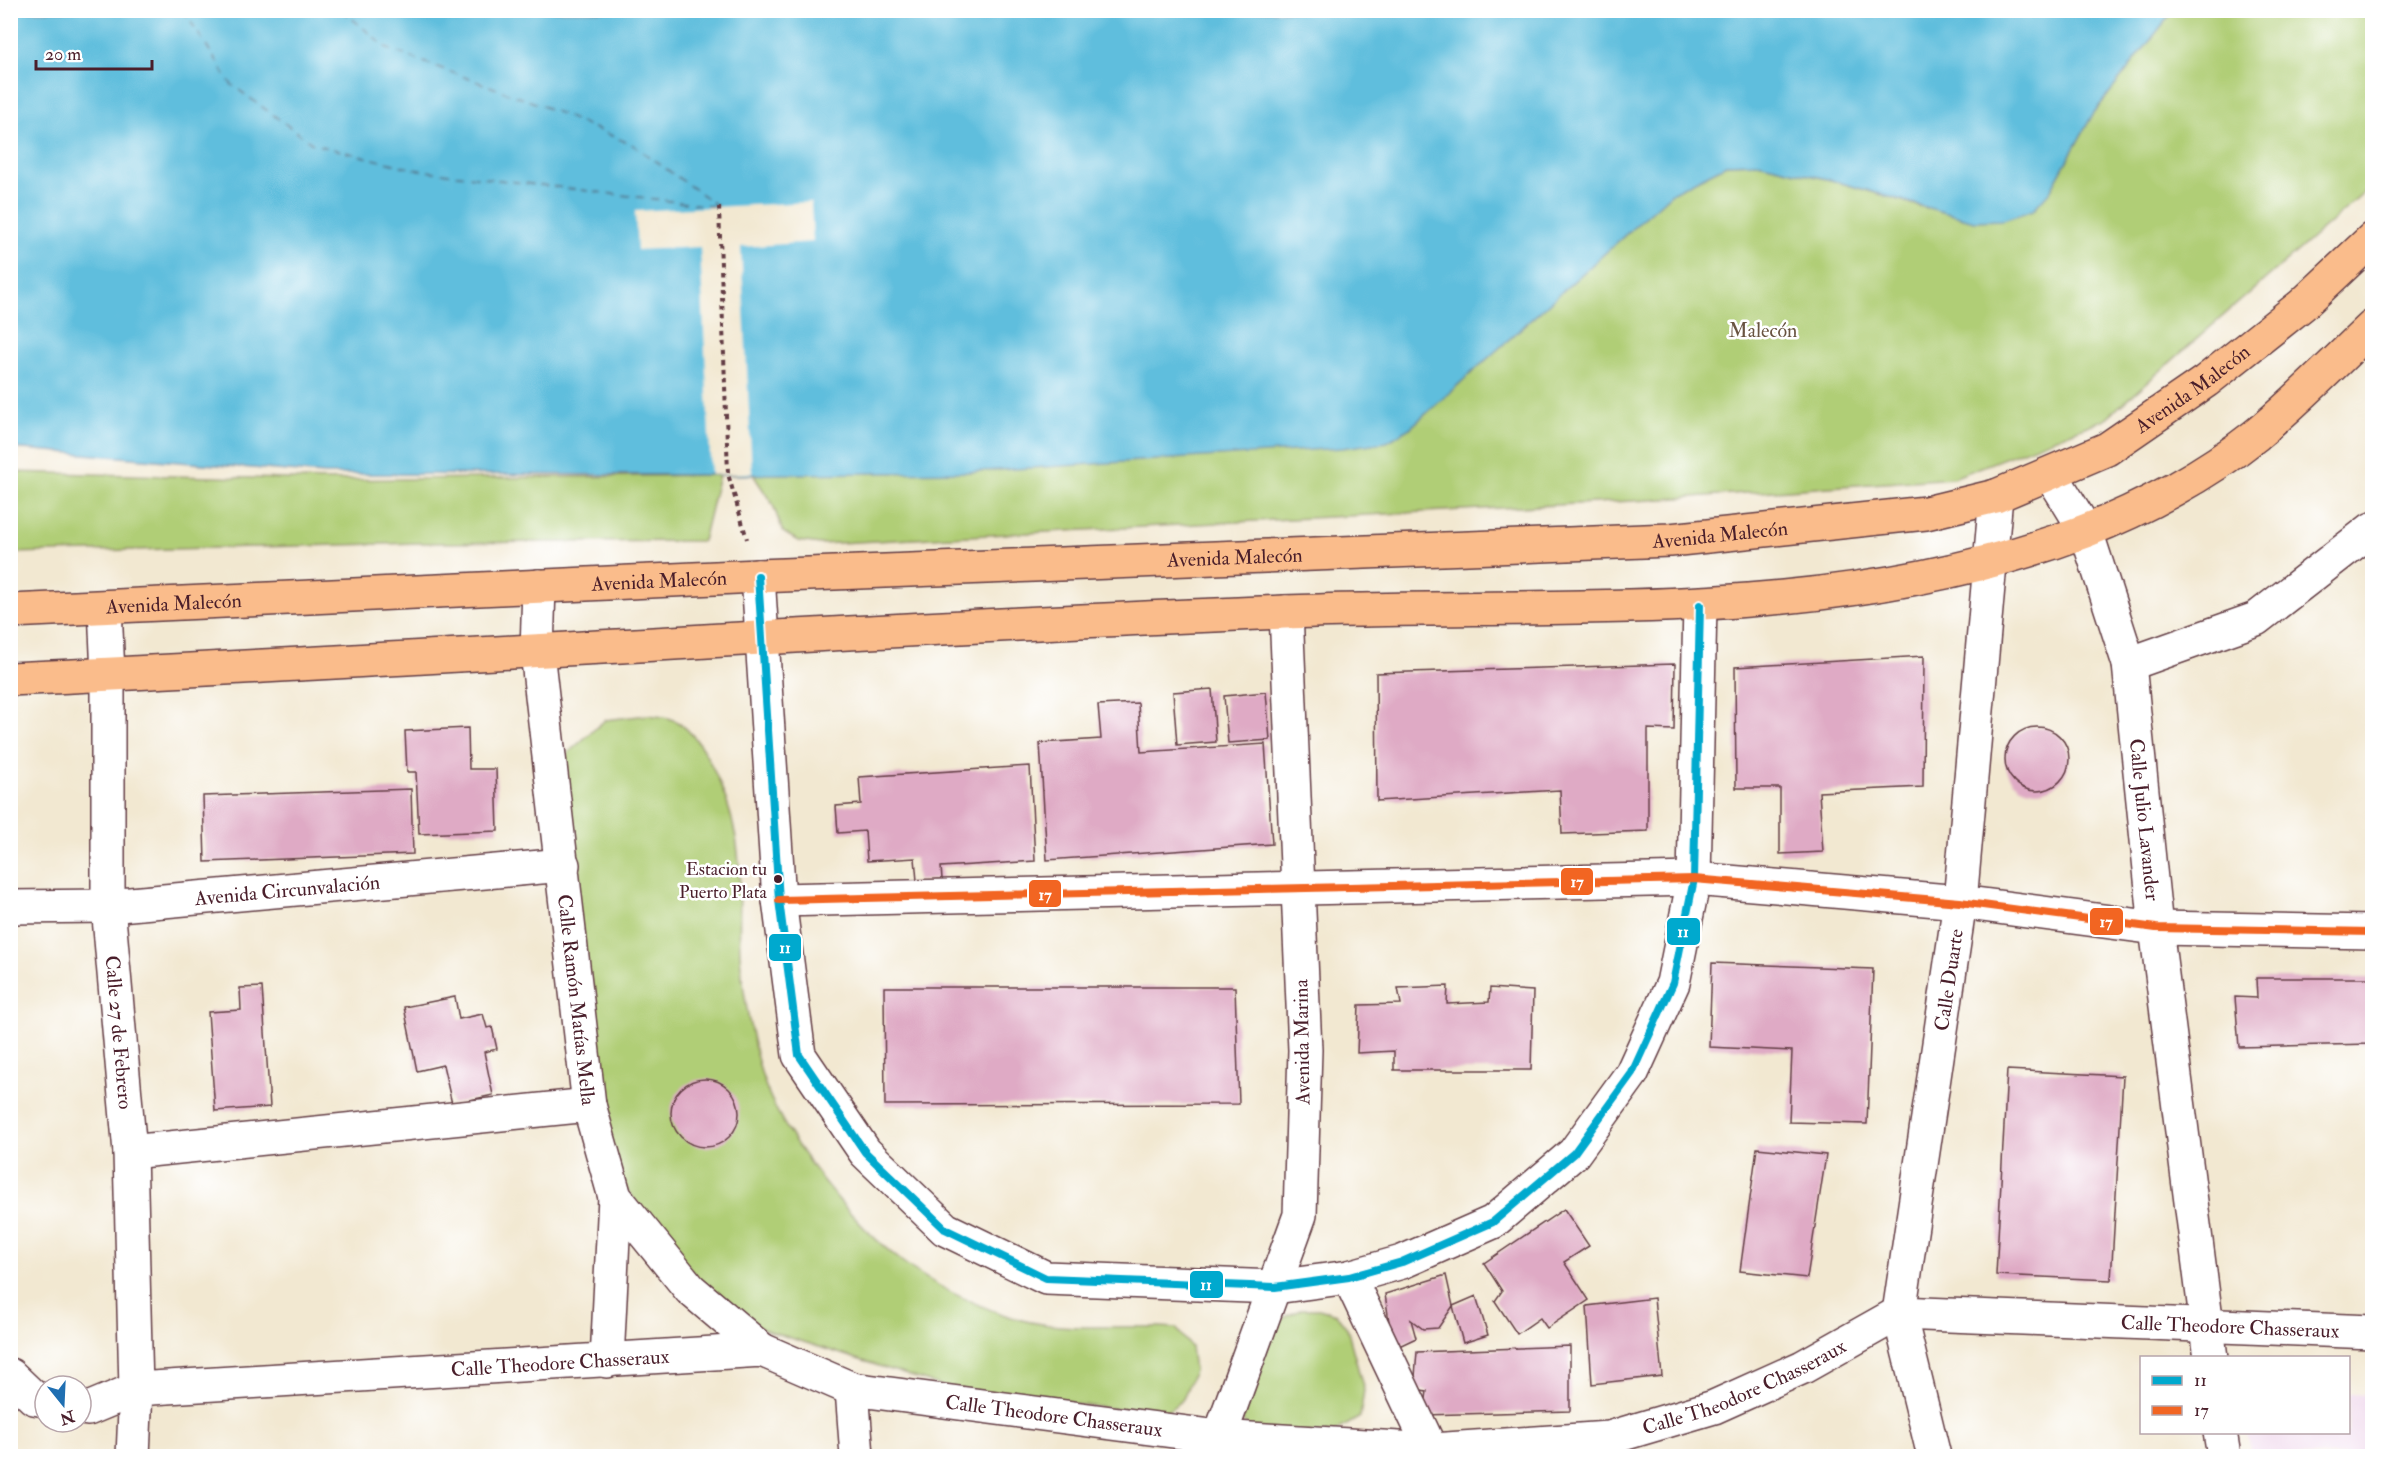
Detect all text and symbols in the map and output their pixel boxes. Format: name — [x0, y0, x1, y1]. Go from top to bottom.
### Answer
scale bar — [36, 33, 152, 71]
text: 20 m — [45, 43, 81, 66]
park label: Malecón — [1729, 318, 1797, 343]
street label: Avenida Malecón — [2129, 339, 2255, 439]
street label: Avenida Malecón — [1651, 515, 1789, 553]
street label: Avenida Malecón — [1165, 542, 1303, 572]
street label: Avenida Malecón — [590, 565, 728, 596]
street label: Avenida Malecón — [104, 588, 242, 619]
street label: Calle Julio Lavander — [2124, 737, 2166, 902]
place label: Estacion tu Puerto Plata — [679, 858, 768, 904]
line badge: 17 — [1560, 867, 1594, 896]
street label: Avenida Circunvalación — [193, 869, 381, 911]
text: 17 — [1570, 872, 1584, 892]
marker: Estacion tu Puerto Plata — [772, 873, 784, 885]
line badge: 17 — [1028, 879, 1062, 908]
text: 17 — [1038, 885, 1052, 905]
street label: Calle Ramón Matías Mella — [552, 893, 602, 1107]
line badge: 17 — [2089, 907, 2124, 936]
text: 17 — [2099, 912, 2113, 932]
line badge: 11 — [1666, 917, 1701, 946]
text: 11 — [1677, 922, 1689, 942]
street label: Calle Duarte — [1929, 927, 1968, 1033]
line badge: 11 — [768, 933, 802, 962]
text: 11 — [779, 938, 791, 958]
street label: Calle 27 de Febrero — [100, 954, 139, 1110]
street label: Avenida Marina — [1288, 978, 1316, 1106]
line badge: 11 — [1189, 1270, 1224, 1299]
text: 11 — [1200, 1275, 1212, 1295]
street label: Calle Theodore Chasseraux — [2120, 1309, 2340, 1343]
street label: Calle Theodore Chasseraux — [1639, 1333, 1850, 1440]
street label: Calle Theodore Chasseraux — [450, 1343, 670, 1382]
legend — [2140, 1356, 2350, 1434]
text: 11 — [2194, 1369, 2207, 1392]
north arrow — [33, 1374, 93, 1434]
street label: Calle Theodore Chasseraux — [944, 1389, 1164, 1442]
text: 17 — [2194, 1399, 2209, 1422]
text: N — [57, 1405, 78, 1429]

